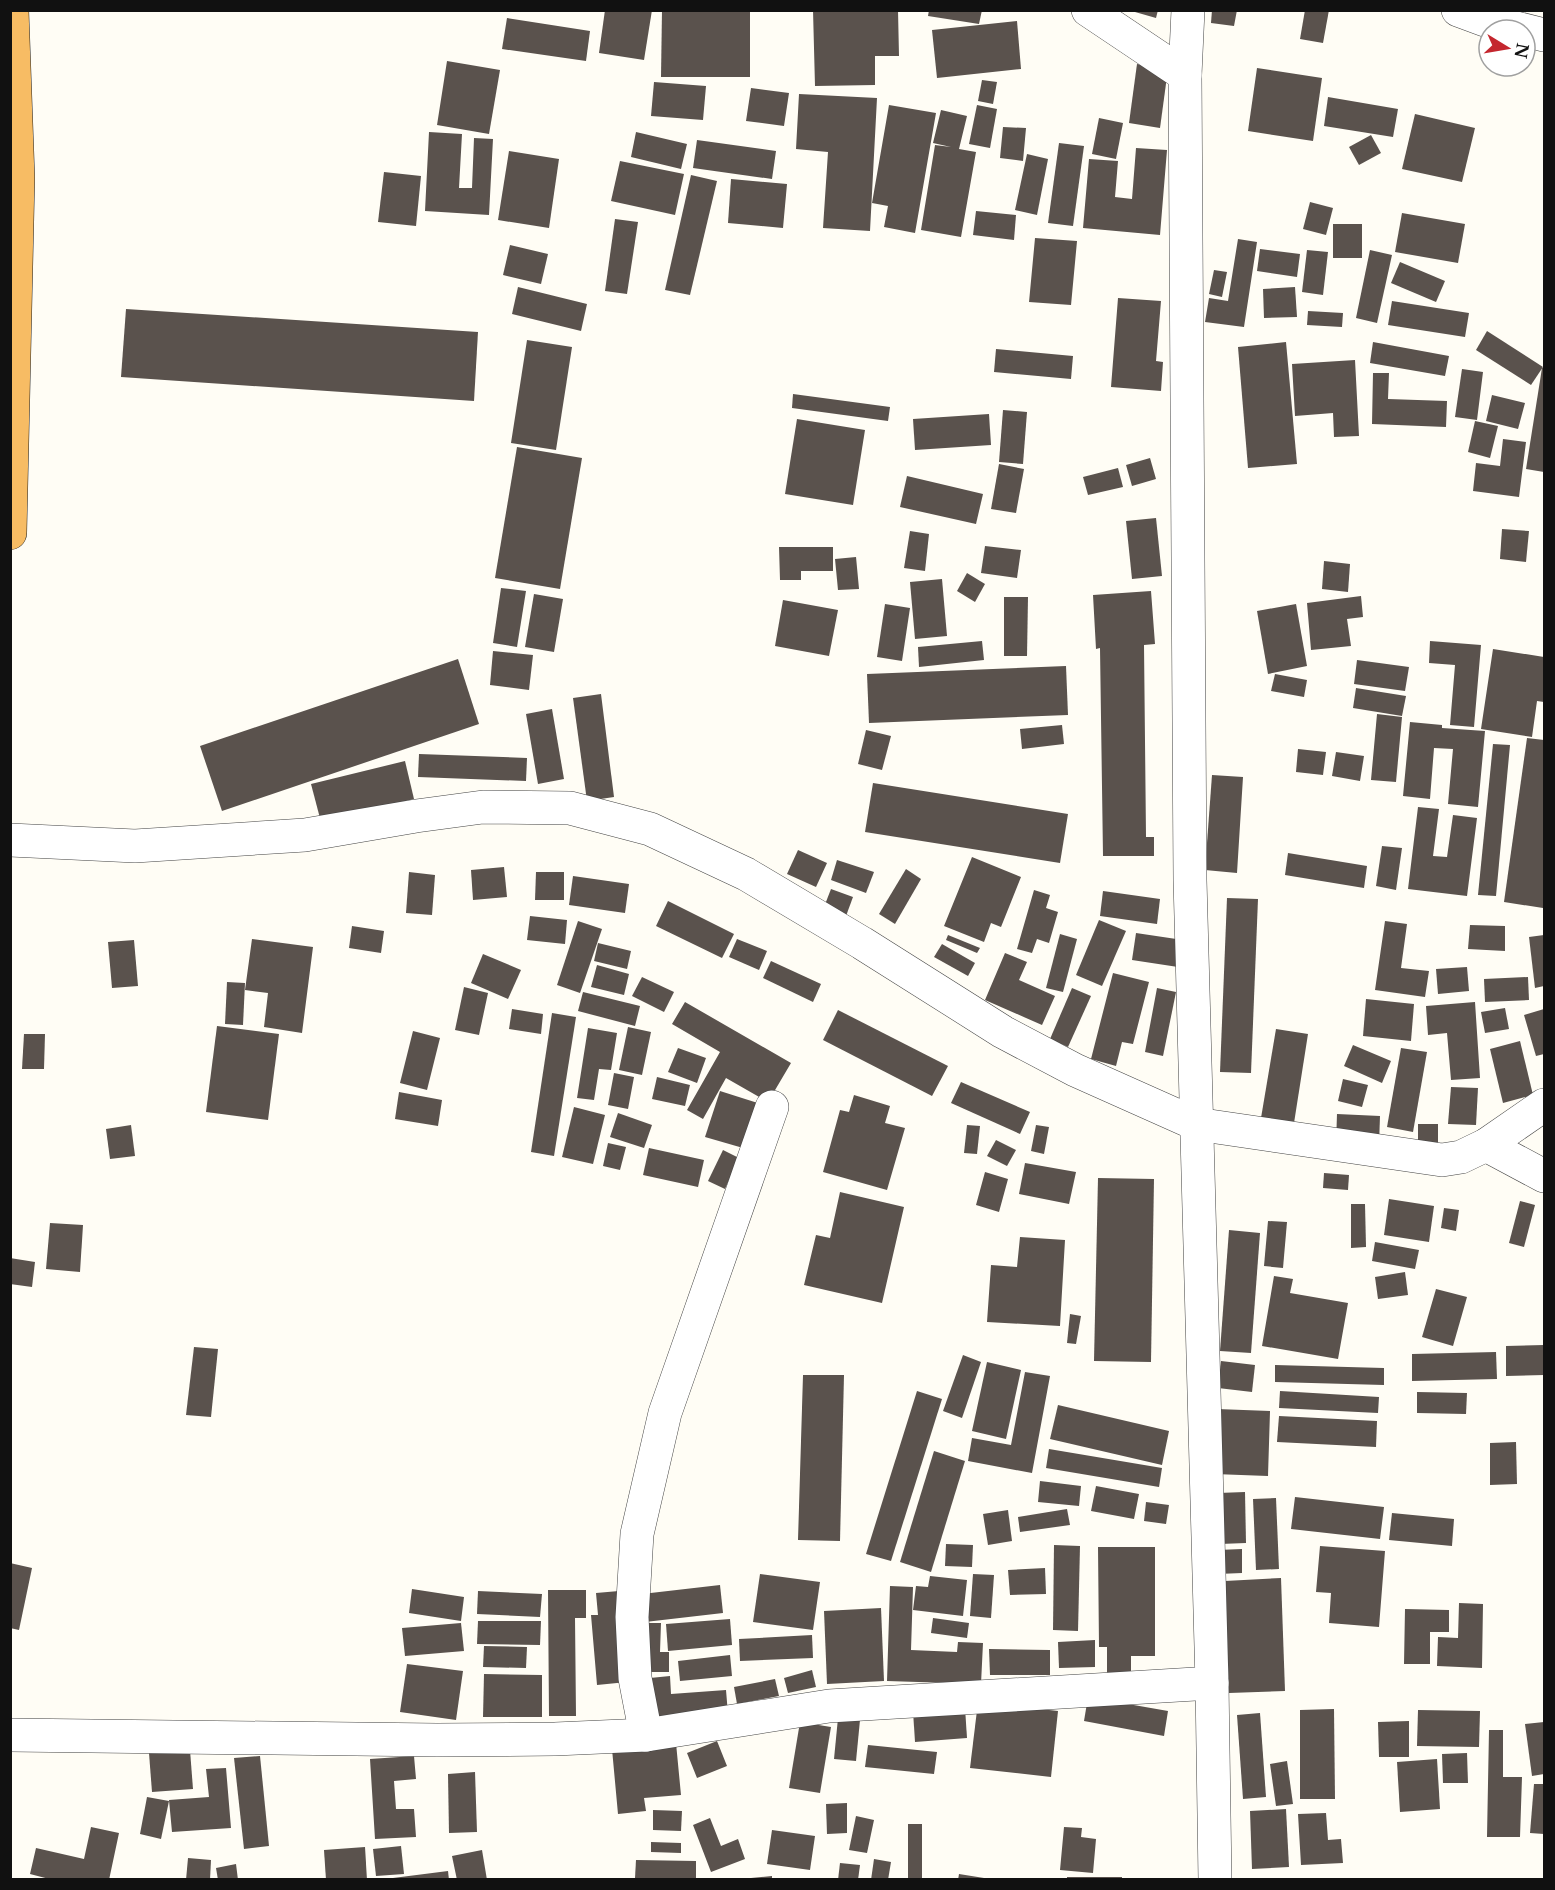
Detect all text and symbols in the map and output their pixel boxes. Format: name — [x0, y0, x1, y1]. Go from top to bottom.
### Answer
north arrow — [1477, 18, 1537, 78]
text: N — [1510, 42, 1533, 60]

